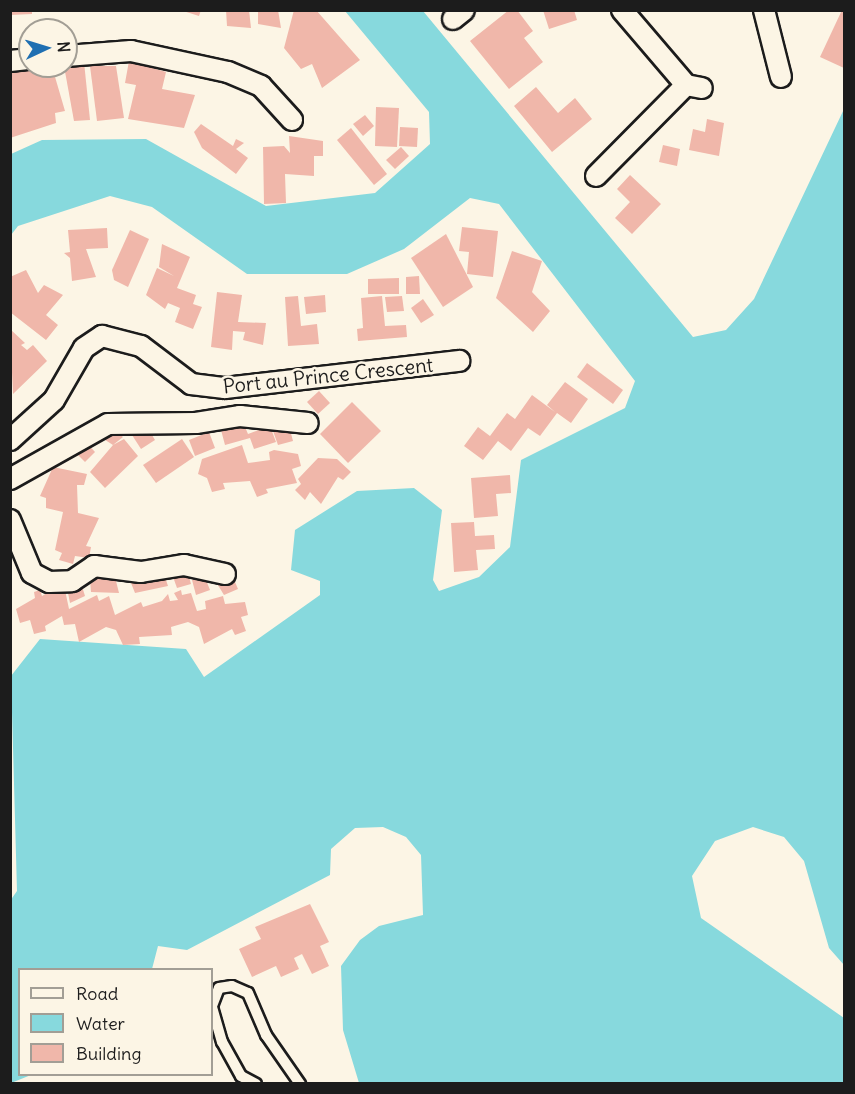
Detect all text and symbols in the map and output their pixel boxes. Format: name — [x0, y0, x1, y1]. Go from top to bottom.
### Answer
north arrow — [18, 18, 78, 78]
text: N — [54, 41, 74, 53]
street label: Port au Prince Crescent — [222, 352, 434, 398]
legend — [18, 968, 213, 1076]
text: Road — [76, 982, 118, 1005]
text: Water — [76, 1012, 125, 1035]
text: Building — [76, 1042, 141, 1065]

